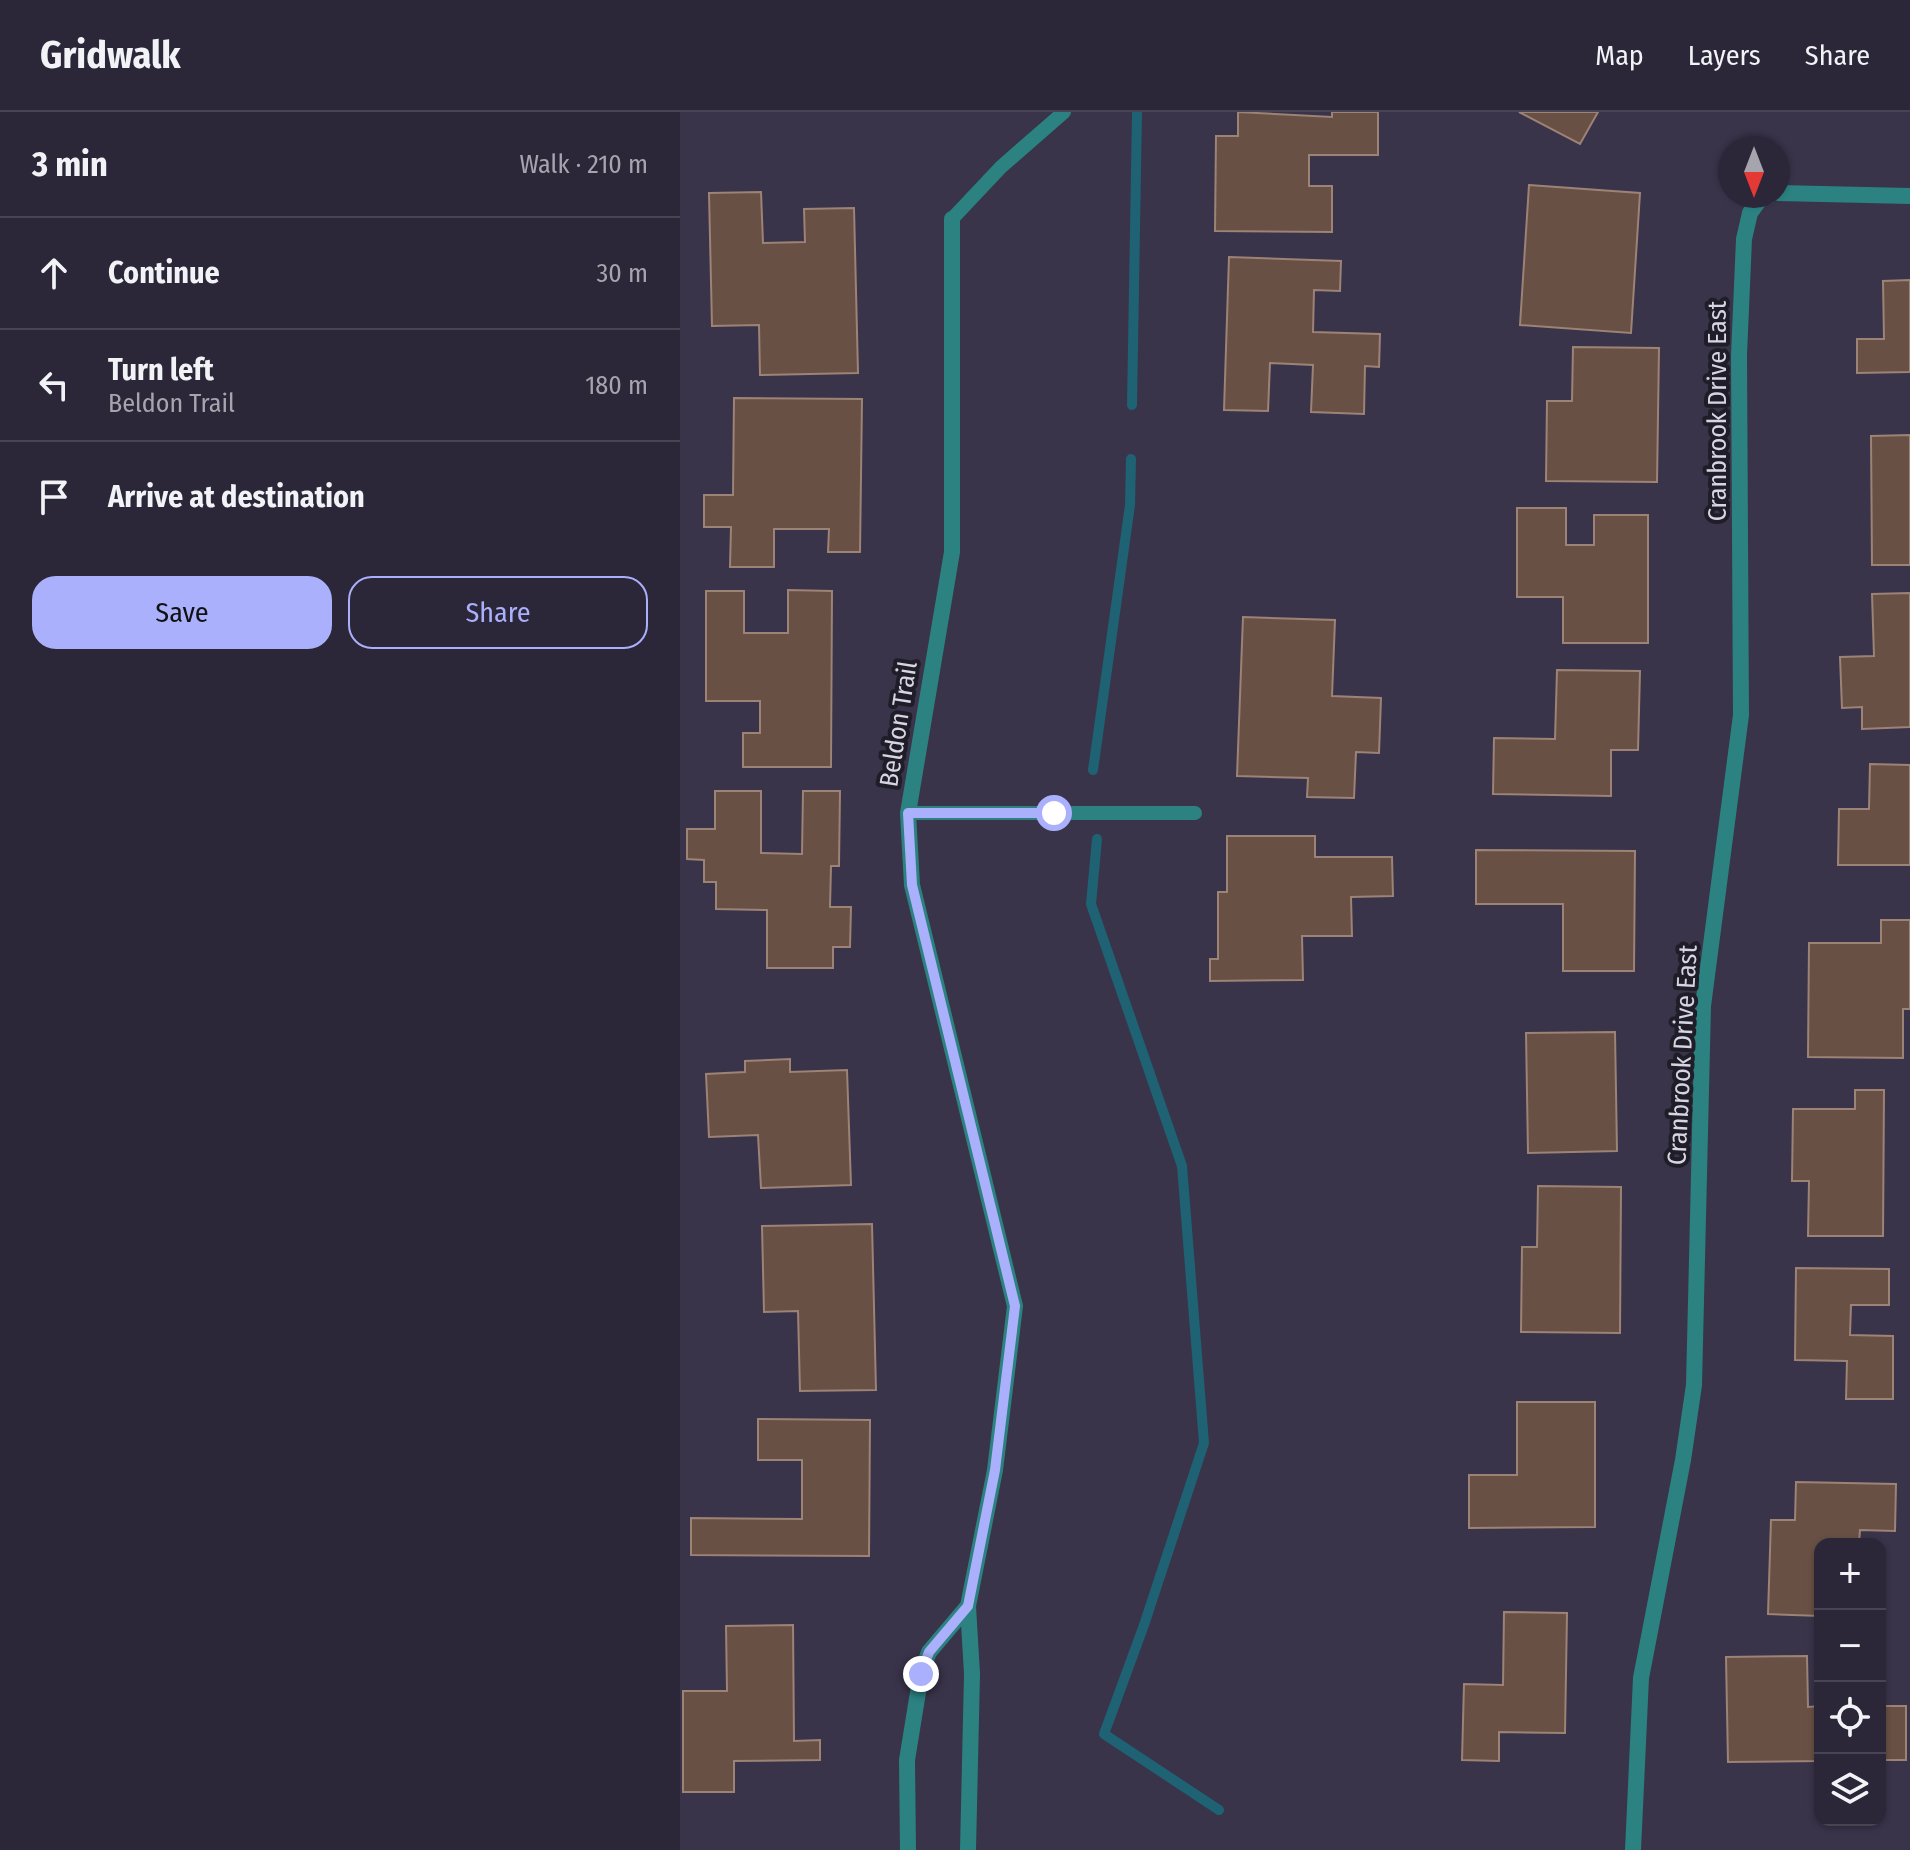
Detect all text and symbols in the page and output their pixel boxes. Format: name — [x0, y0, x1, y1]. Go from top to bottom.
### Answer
text: Gridwalk — [40, 32, 181, 78]
text: Map — [1595, 39, 1644, 72]
text: Layers — [1688, 39, 1761, 72]
text: Share — [1805, 39, 1870, 72]
north arrow — [1718, 136, 1790, 208]
text: 3 min — [32, 144, 108, 185]
text: Walk · 210 m — [519, 149, 648, 180]
icon: ahead — [32, 251, 76, 295]
text: Continue — [108, 255, 220, 291]
text: 30 m — [597, 258, 648, 289]
street label: Cranbrook Drive East — [1702, 300, 1733, 521]
text: Turn left — [108, 352, 214, 388]
icon: left — [32, 363, 76, 407]
text: 180 m — [585, 370, 648, 401]
text: Beldon Trail — [108, 388, 235, 419]
icon: arrive — [32, 475, 76, 519]
text: Arrive at destination — [108, 479, 365, 515]
button: Save — [32, 576, 332, 649]
button: Share — [348, 576, 648, 649]
street label: Beldon Trail — [873, 659, 924, 789]
route start — [1036, 795, 1072, 831]
street label: Cranbrook Drive East — [1661, 944, 1704, 1166]
map controls — [1814, 1538, 1886, 1826]
button: + — [1814, 1538, 1886, 1610]
button: − — [1814, 1610, 1886, 1682]
route end — [903, 1656, 939, 1692]
button: locate — [1814, 1682, 1886, 1754]
button: layers — [1814, 1754, 1886, 1826]

